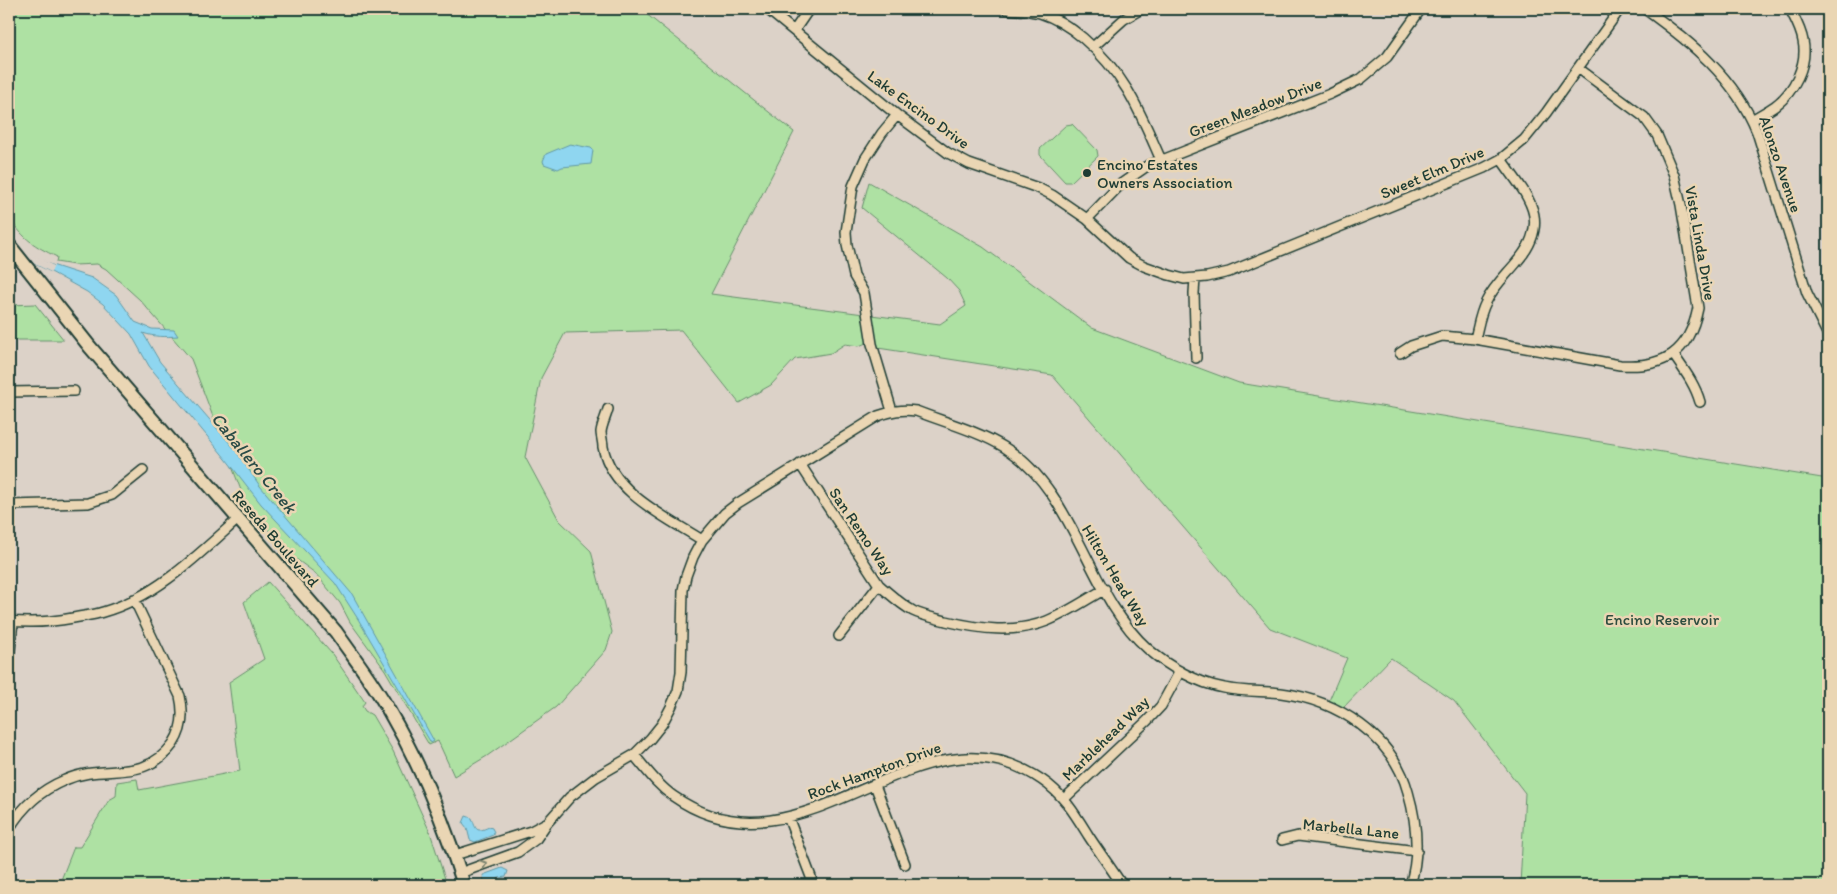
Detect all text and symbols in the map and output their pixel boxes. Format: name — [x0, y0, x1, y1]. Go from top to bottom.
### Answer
street label: Lake Encino Drive — [864, 66, 974, 153]
street label: Green Meadow Drive — [1186, 73, 1324, 142]
street label: Alonzo Avenue — [1755, 113, 1806, 215]
street label: Sweet Elm Drive — [1377, 142, 1487, 203]
place label: Encino Estates Owners Association — [1097, 155, 1233, 192]
marker: Encino Estates Owners Association — [1081, 167, 1093, 179]
street label: Vista Linda Drive — [1681, 184, 1720, 302]
water label: Caballero Creek — [207, 408, 302, 519]
street label: San Remo Way — [825, 484, 898, 579]
street label: Reseda Boulevard — [228, 486, 323, 591]
street label: Hilton Head Way — [1078, 521, 1154, 630]
park label: Encino Reservoir — [1605, 610, 1720, 629]
street label: Marblehead Way — [1058, 692, 1153, 785]
street label: Rock Hampton Drive — [805, 737, 944, 803]
street label: Marbella Lane — [1302, 814, 1400, 843]
one-way arrow — [479, 860, 488, 870]

